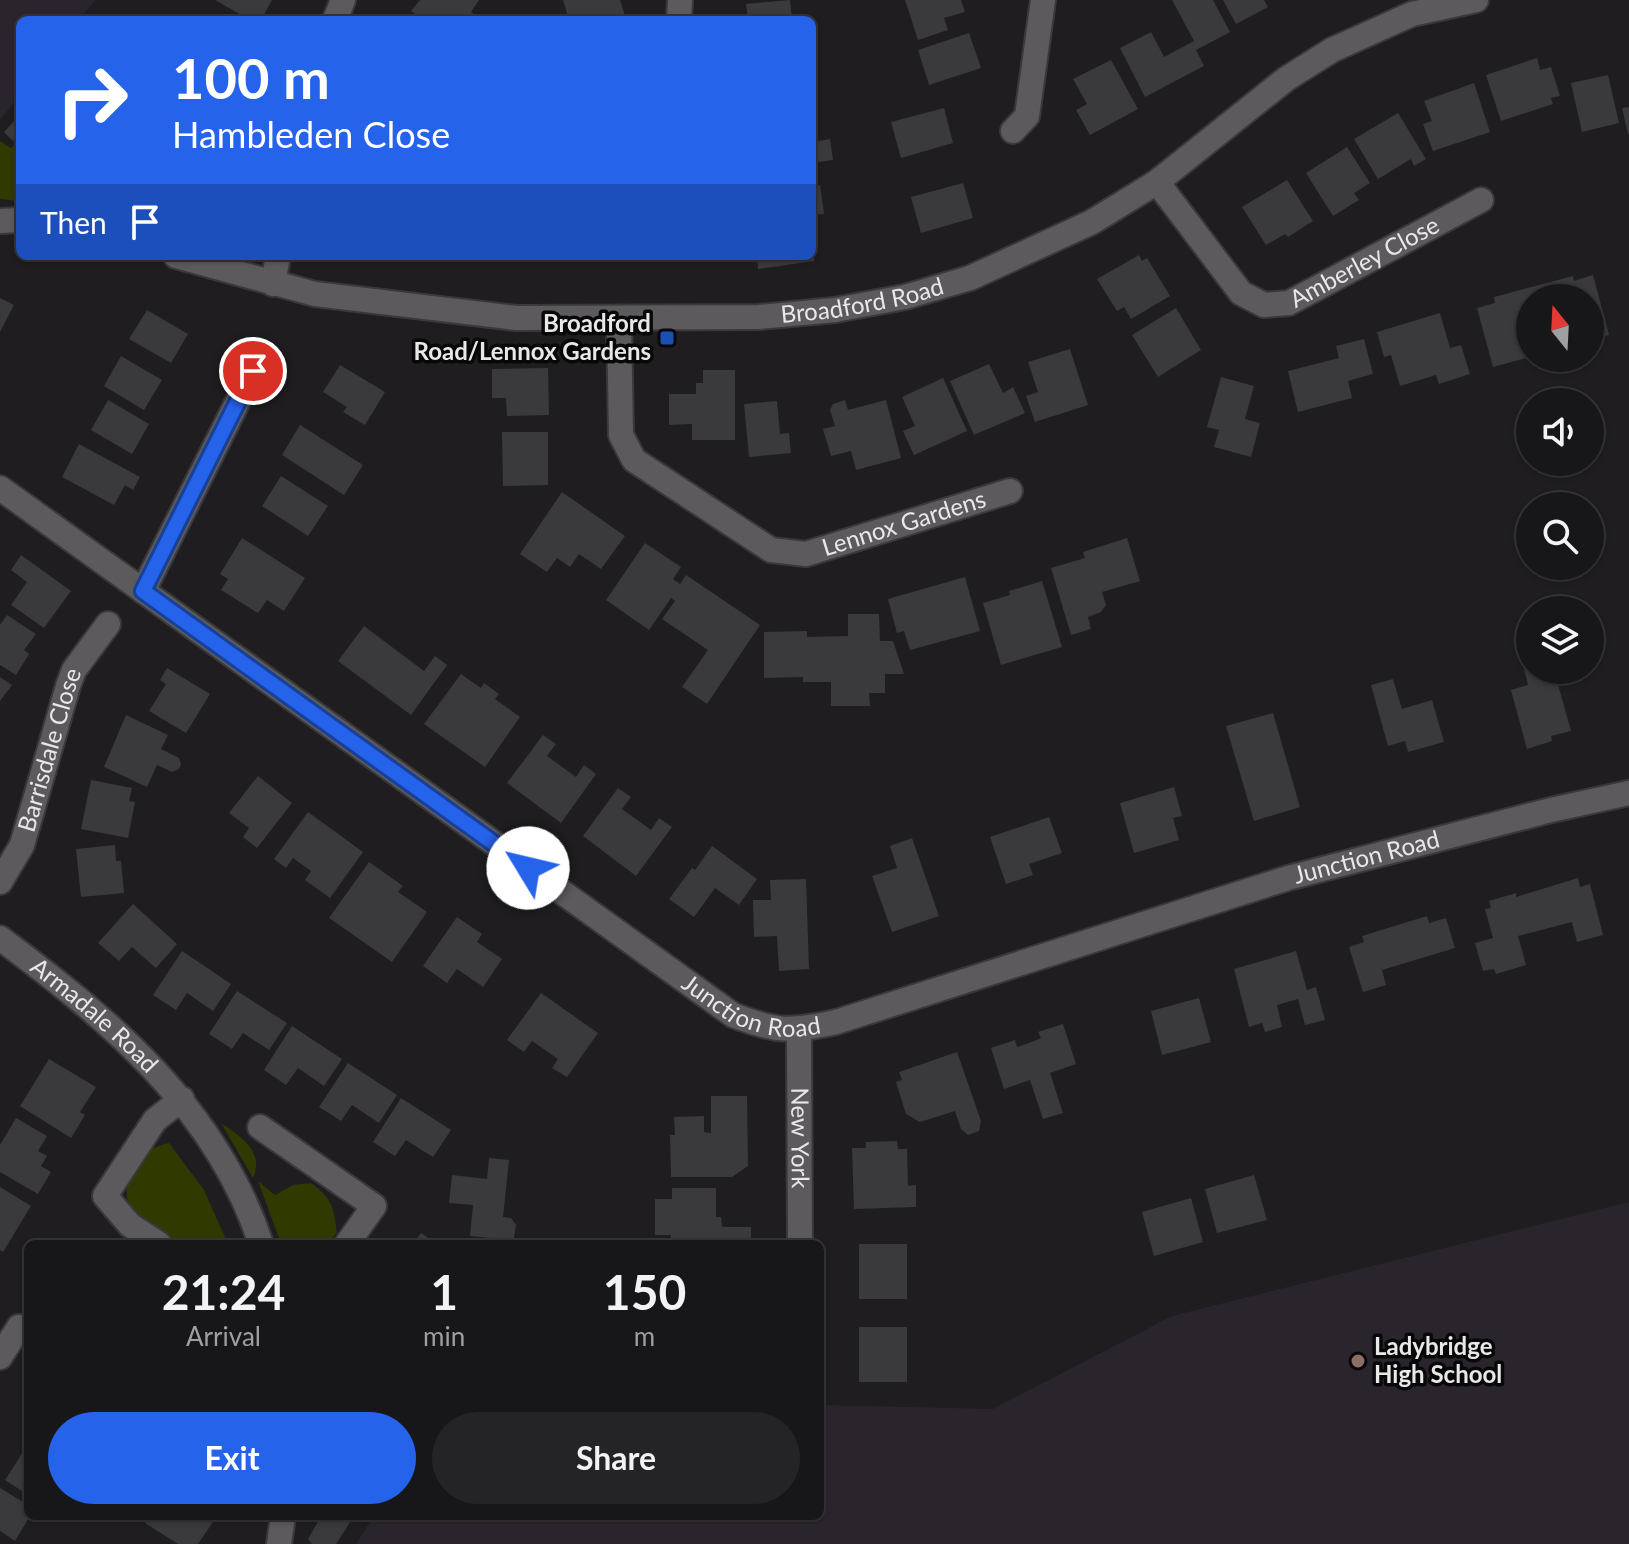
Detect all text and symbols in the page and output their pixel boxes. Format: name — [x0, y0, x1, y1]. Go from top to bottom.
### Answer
text: 100 m — [172, 44, 330, 111]
icon: right — [40, 48, 144, 152]
text: Hambleden Close — [172, 112, 450, 156]
icon: arrive — [123, 200, 167, 244]
text: Then — [40, 204, 107, 240]
street label: Amberley Close — [1284, 209, 1444, 313]
street label: Broadford Road — [779, 271, 947, 328]
north arrow — [1516, 284, 1604, 372]
map controls — [1516, 284, 1604, 684]
place label: Broadford Road/Lennox Gardens — [414, 308, 651, 365]
marker: Broadford Road/Lennox Gardens — [658, 329, 676, 347]
pin — [219, 337, 287, 405]
icon: arrive — [231, 349, 275, 393]
button: sound — [1516, 388, 1604, 476]
street label: Lennox Gardens — [818, 483, 989, 561]
button: search — [1516, 492, 1604, 580]
button: layers — [1516, 596, 1604, 684]
street label: Barrisdale Close — [11, 663, 87, 835]
street label: Junction Road — [1290, 823, 1442, 889]
position arrow — [486, 826, 570, 910]
street label: Armadale Road — [26, 951, 165, 1078]
street label: Junction Road — [677, 967, 823, 1042]
street label: New York — [786, 1087, 816, 1189]
text: 21:24 — [162, 1263, 285, 1320]
text: 1 — [430, 1263, 458, 1320]
text: 150 — [603, 1263, 686, 1320]
text: Arrival — [186, 1320, 261, 1352]
text: min — [423, 1320, 465, 1352]
text: m — [634, 1320, 655, 1352]
place label: Ladybridge High School — [1374, 1331, 1502, 1388]
marker: Ladybridge High School — [1349, 1352, 1367, 1370]
button: Exit — [48, 1412, 416, 1504]
button: Share — [432, 1412, 800, 1504]

